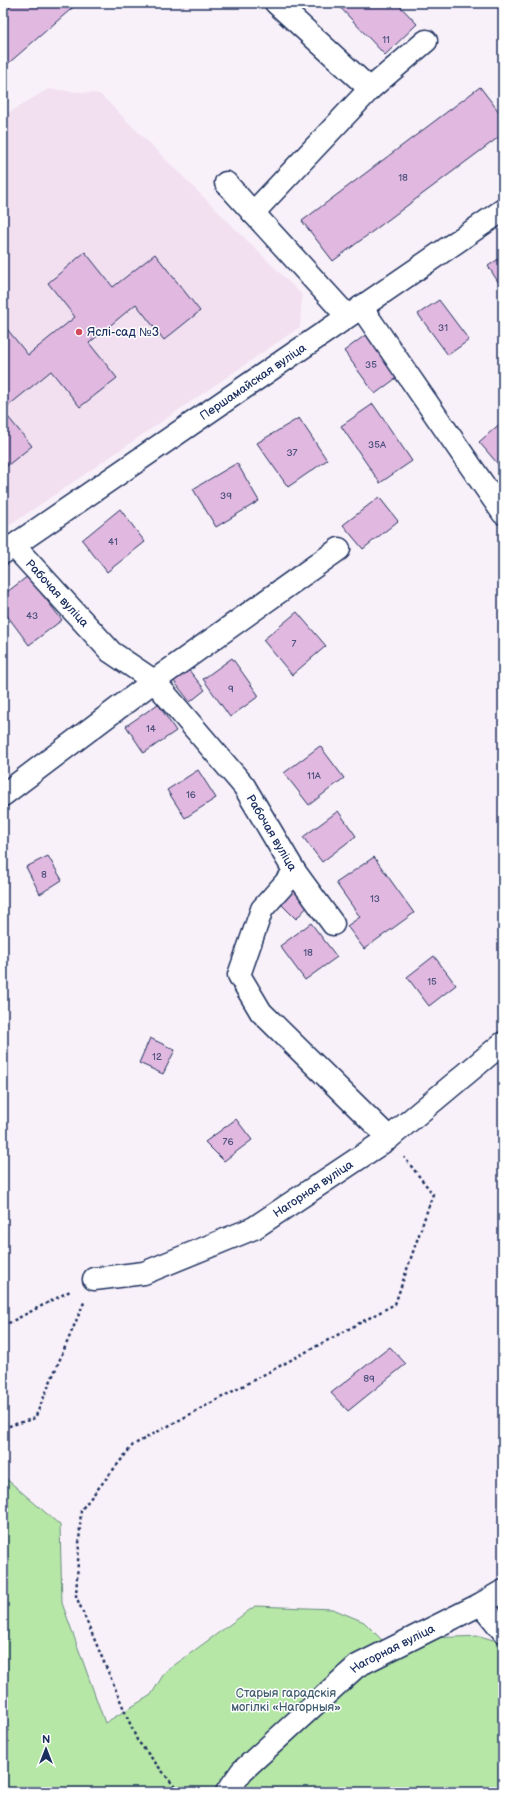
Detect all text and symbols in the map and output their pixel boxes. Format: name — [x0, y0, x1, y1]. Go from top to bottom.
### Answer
house number: 11 — [382, 34, 390, 46]
house number: 18 — [398, 172, 408, 184]
house number: 31 — [438, 322, 448, 334]
place label: Яслі-сад №3 — [87, 325, 159, 340]
marker: Яслі-сад №3 — [74, 327, 84, 337]
street label: Першамайская вуліца — [197, 340, 309, 424]
house number: 35 — [365, 359, 377, 371]
house number: 35А — [368, 439, 387, 451]
house number: 37 — [286, 447, 298, 459]
house number: 39 — [220, 490, 232, 502]
house number: 41 — [108, 536, 118, 548]
street label: Рабочая вуліца — [22, 557, 92, 631]
house number: 43 — [26, 610, 38, 622]
house number: 7 — [292, 638, 297, 650]
house number: 9 — [228, 683, 234, 695]
house number: 14 — [146, 723, 156, 735]
house number: 11А — [307, 770, 322, 782]
house number: 16 — [186, 789, 196, 801]
street label: Рабочая вуліца — [243, 792, 300, 874]
house number: 8 — [41, 869, 47, 881]
house number: 13 — [370, 893, 380, 905]
house number: 18 — [303, 947, 313, 959]
house number: 15 — [427, 976, 437, 988]
house number: 12 — [152, 1051, 162, 1063]
house number: 76 — [222, 1136, 234, 1148]
street label: Нагорная вуліца — [270, 1157, 356, 1221]
house number: 89 — [363, 1373, 375, 1385]
street label: Нагорная вуліца — [347, 1621, 437, 1677]
park label: Старыя гарадскія могілкі «Нагорныя» — [231, 1686, 341, 1715]
north arrow — [26, 1729, 66, 1769]
text: N — [42, 1733, 50, 1746]

